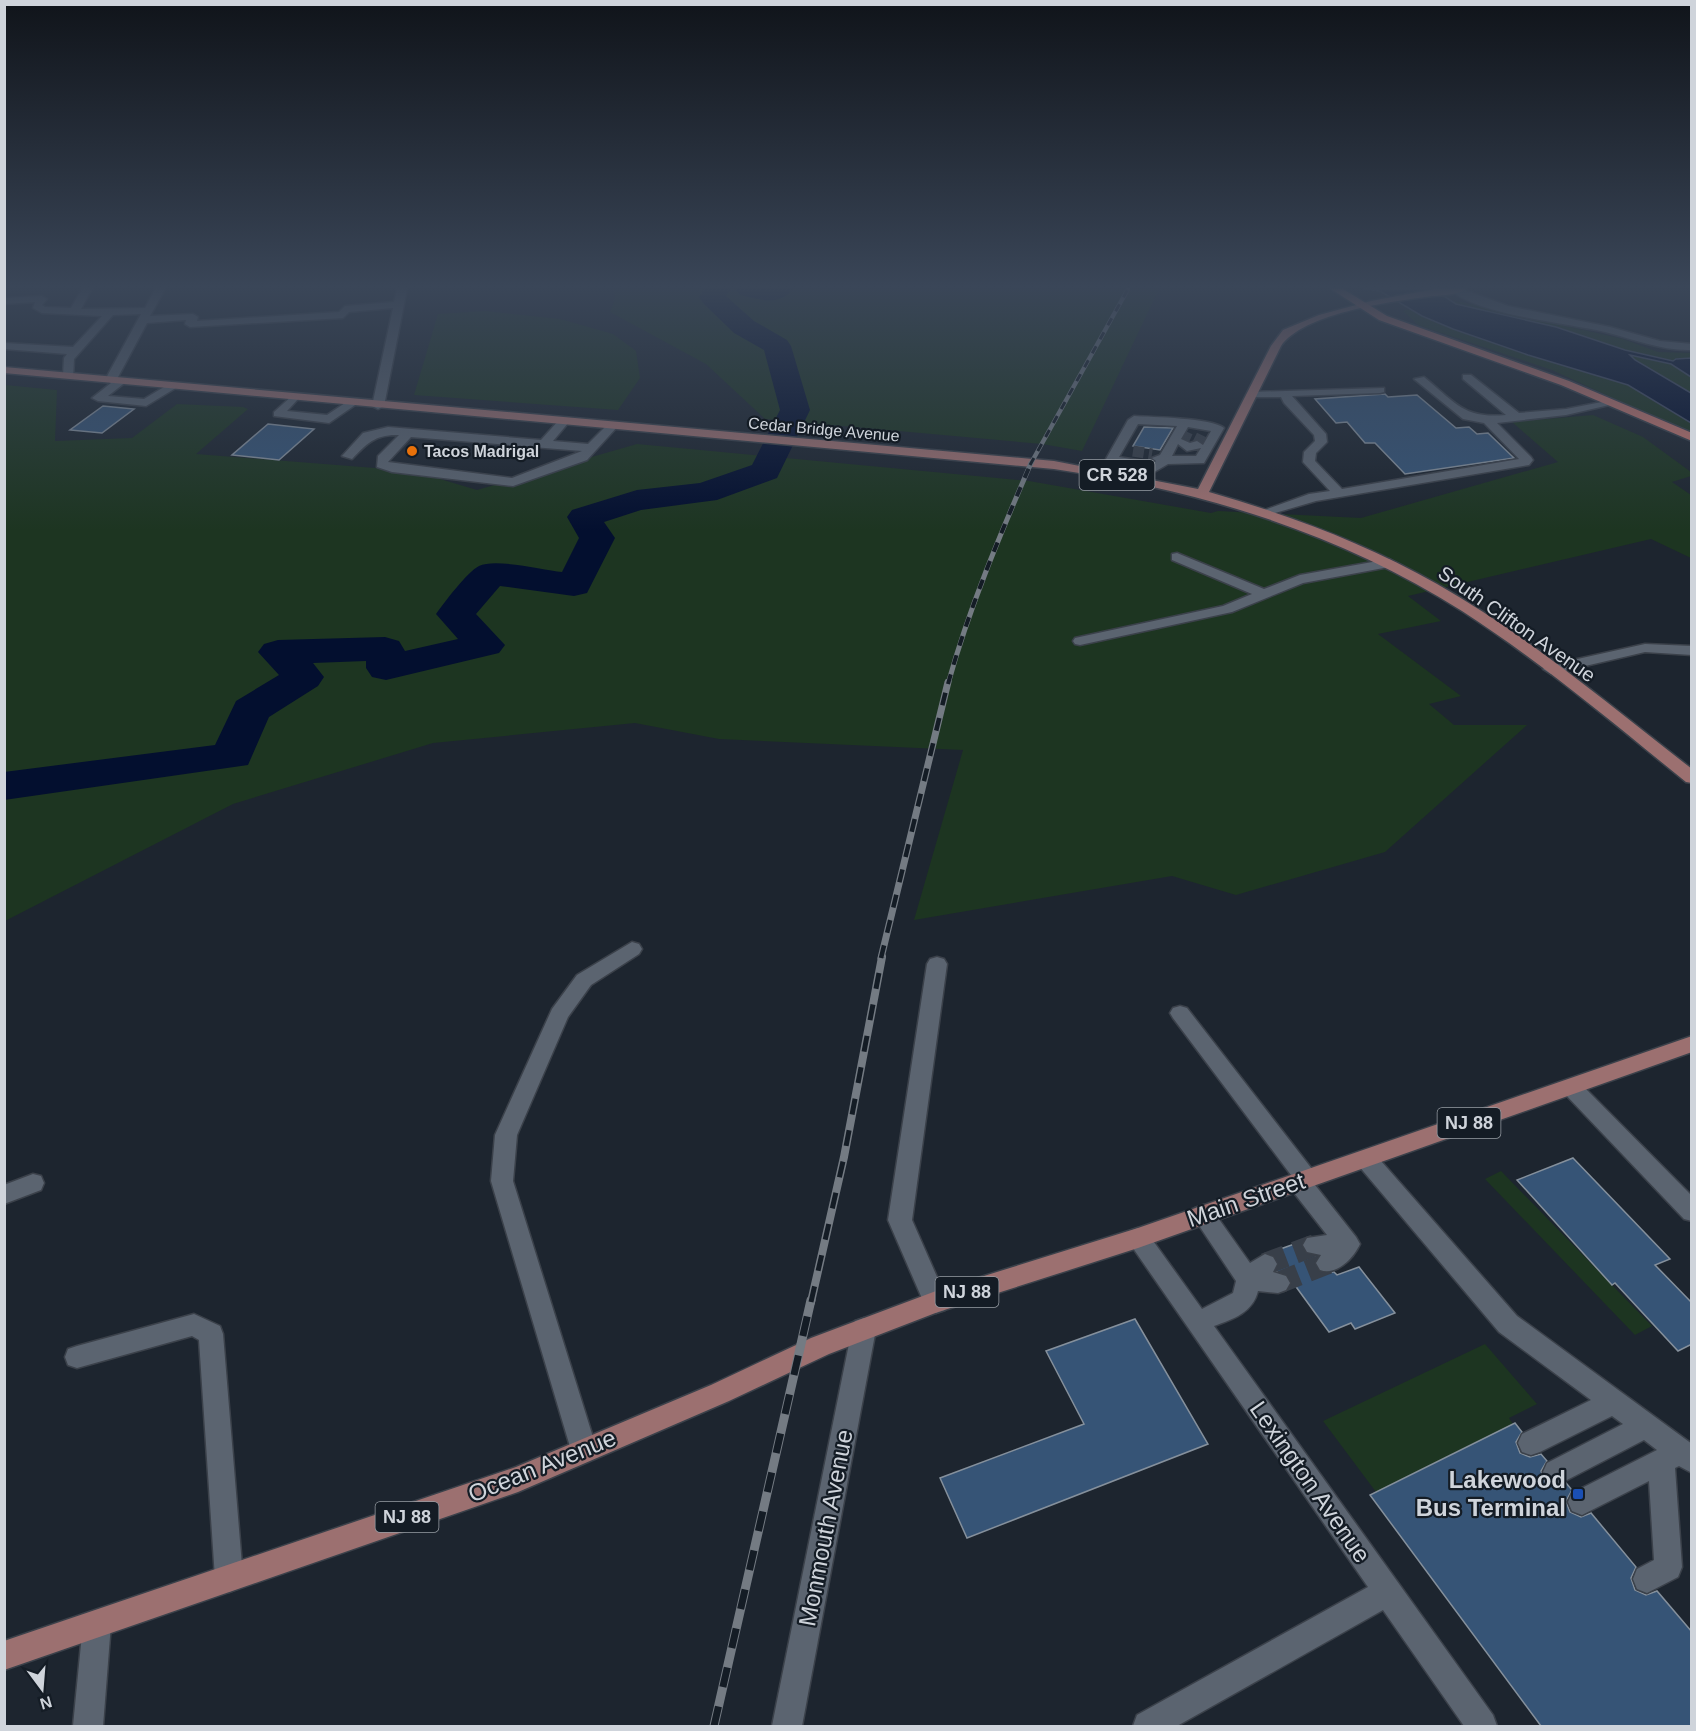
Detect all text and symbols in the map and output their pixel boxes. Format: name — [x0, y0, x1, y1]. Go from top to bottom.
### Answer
street label: Cedar Bridge Avenue — [748, 414, 900, 445]
place label: Tacos Madrigal — [424, 443, 539, 460]
marker: Tacos Madrigal — [405, 444, 419, 458]
road number: CR 528 — [1080, 460, 1154, 490]
street label: South Clifton Avenue — [1434, 562, 1600, 686]
road number: NJ 88 — [1438, 1108, 1500, 1138]
street label: Main Street — [1183, 1167, 1309, 1232]
road number: NJ 88 — [936, 1277, 998, 1307]
street label: Lexington Avenue — [1245, 1396, 1376, 1567]
street label: Ocean Avenue — [464, 1424, 620, 1507]
street label: Monmouth Avenue — [793, 1427, 858, 1628]
place label: Lakewood Bus Terminal — [1416, 1466, 1566, 1521]
marker: Lakewood Bus Terminal — [1571, 1487, 1585, 1501]
road number: NJ 88 — [376, 1502, 438, 1532]
north arrow — [12, 1659, 72, 1719]
text: N — [38, 1693, 54, 1713]

